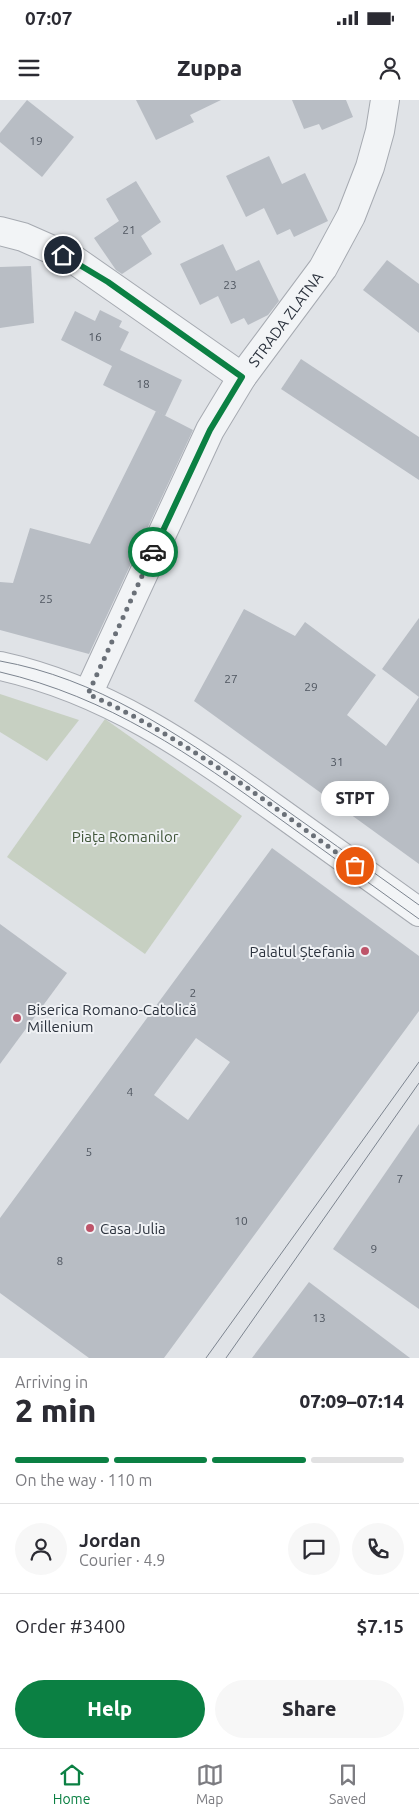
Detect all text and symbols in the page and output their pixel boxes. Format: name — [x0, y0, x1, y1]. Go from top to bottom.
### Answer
text: 07:07 — [25, 7, 73, 29]
icon: menu — [15, 54, 43, 82]
icon: person — [376, 54, 404, 82]
text: Zuppa — [177, 55, 242, 80]
house number: 19 — [29, 134, 43, 147]
house number: 21 — [122, 223, 136, 236]
pin — [42, 234, 84, 276]
icon: home — [49, 241, 77, 269]
street label: STRADA ZLATNA — [244, 268, 326, 370]
house number: 23 — [223, 278, 237, 291]
house number: 16 — [88, 330, 102, 343]
house number: 18 — [136, 377, 150, 390]
courier — [128, 527, 178, 577]
icon: car — [139, 538, 167, 566]
house number: 25 — [39, 592, 53, 605]
house number: 27 — [224, 672, 238, 685]
house number: 29 — [304, 680, 318, 693]
house number: 31 — [330, 755, 344, 768]
callout: STPT — [321, 781, 389, 816]
text: STPT — [335, 789, 375, 807]
park label: Piața Romanilor — [72, 828, 179, 845]
pin — [334, 845, 376, 887]
icon: bag — [341, 852, 369, 880]
place label: Palatul Ștefania — [250, 943, 355, 960]
marker: Palatul Ștefania — [359, 945, 371, 957]
house number: 2 — [190, 986, 196, 999]
place label: Biserica Romano-Catolică Millenium — [27, 1001, 197, 1035]
marker: Biserica Romano-Catolică Millenium — [11, 1012, 23, 1024]
house number: 4 — [127, 1085, 134, 1098]
house number: 5 — [86, 1145, 92, 1158]
house number: 7 — [397, 1172, 403, 1185]
house number: 10 — [234, 1214, 248, 1227]
place label: Casa Julia — [100, 1220, 166, 1237]
marker: Casa Julia — [84, 1222, 96, 1234]
house number: 9 — [371, 1242, 377, 1255]
house number: 8 — [57, 1254, 64, 1267]
house number: 13 — [312, 1311, 326, 1324]
text: Arriving in — [15, 1373, 88, 1391]
text: 07:09–07:14 — [299, 1390, 404, 1412]
text: 2 min — [15, 1392, 96, 1428]
text: On the way · 110 m — [15, 1471, 152, 1489]
button: person — [15, 1523, 67, 1575]
button: chat — [288, 1523, 340, 1575]
button: phone — [352, 1523, 404, 1575]
text: Jordan — [79, 1529, 141, 1551]
text: Courier · 4.9 — [79, 1551, 165, 1569]
text: Order #3400 — [15, 1615, 125, 1637]
text: $7.15 — [356, 1615, 404, 1637]
button: Help — [15, 1680, 205, 1738]
button: Share — [215, 1680, 404, 1738]
tab: Home — [53, 1761, 90, 1807]
tab: Map — [196, 1761, 224, 1807]
tab: Saved — [329, 1761, 366, 1807]

